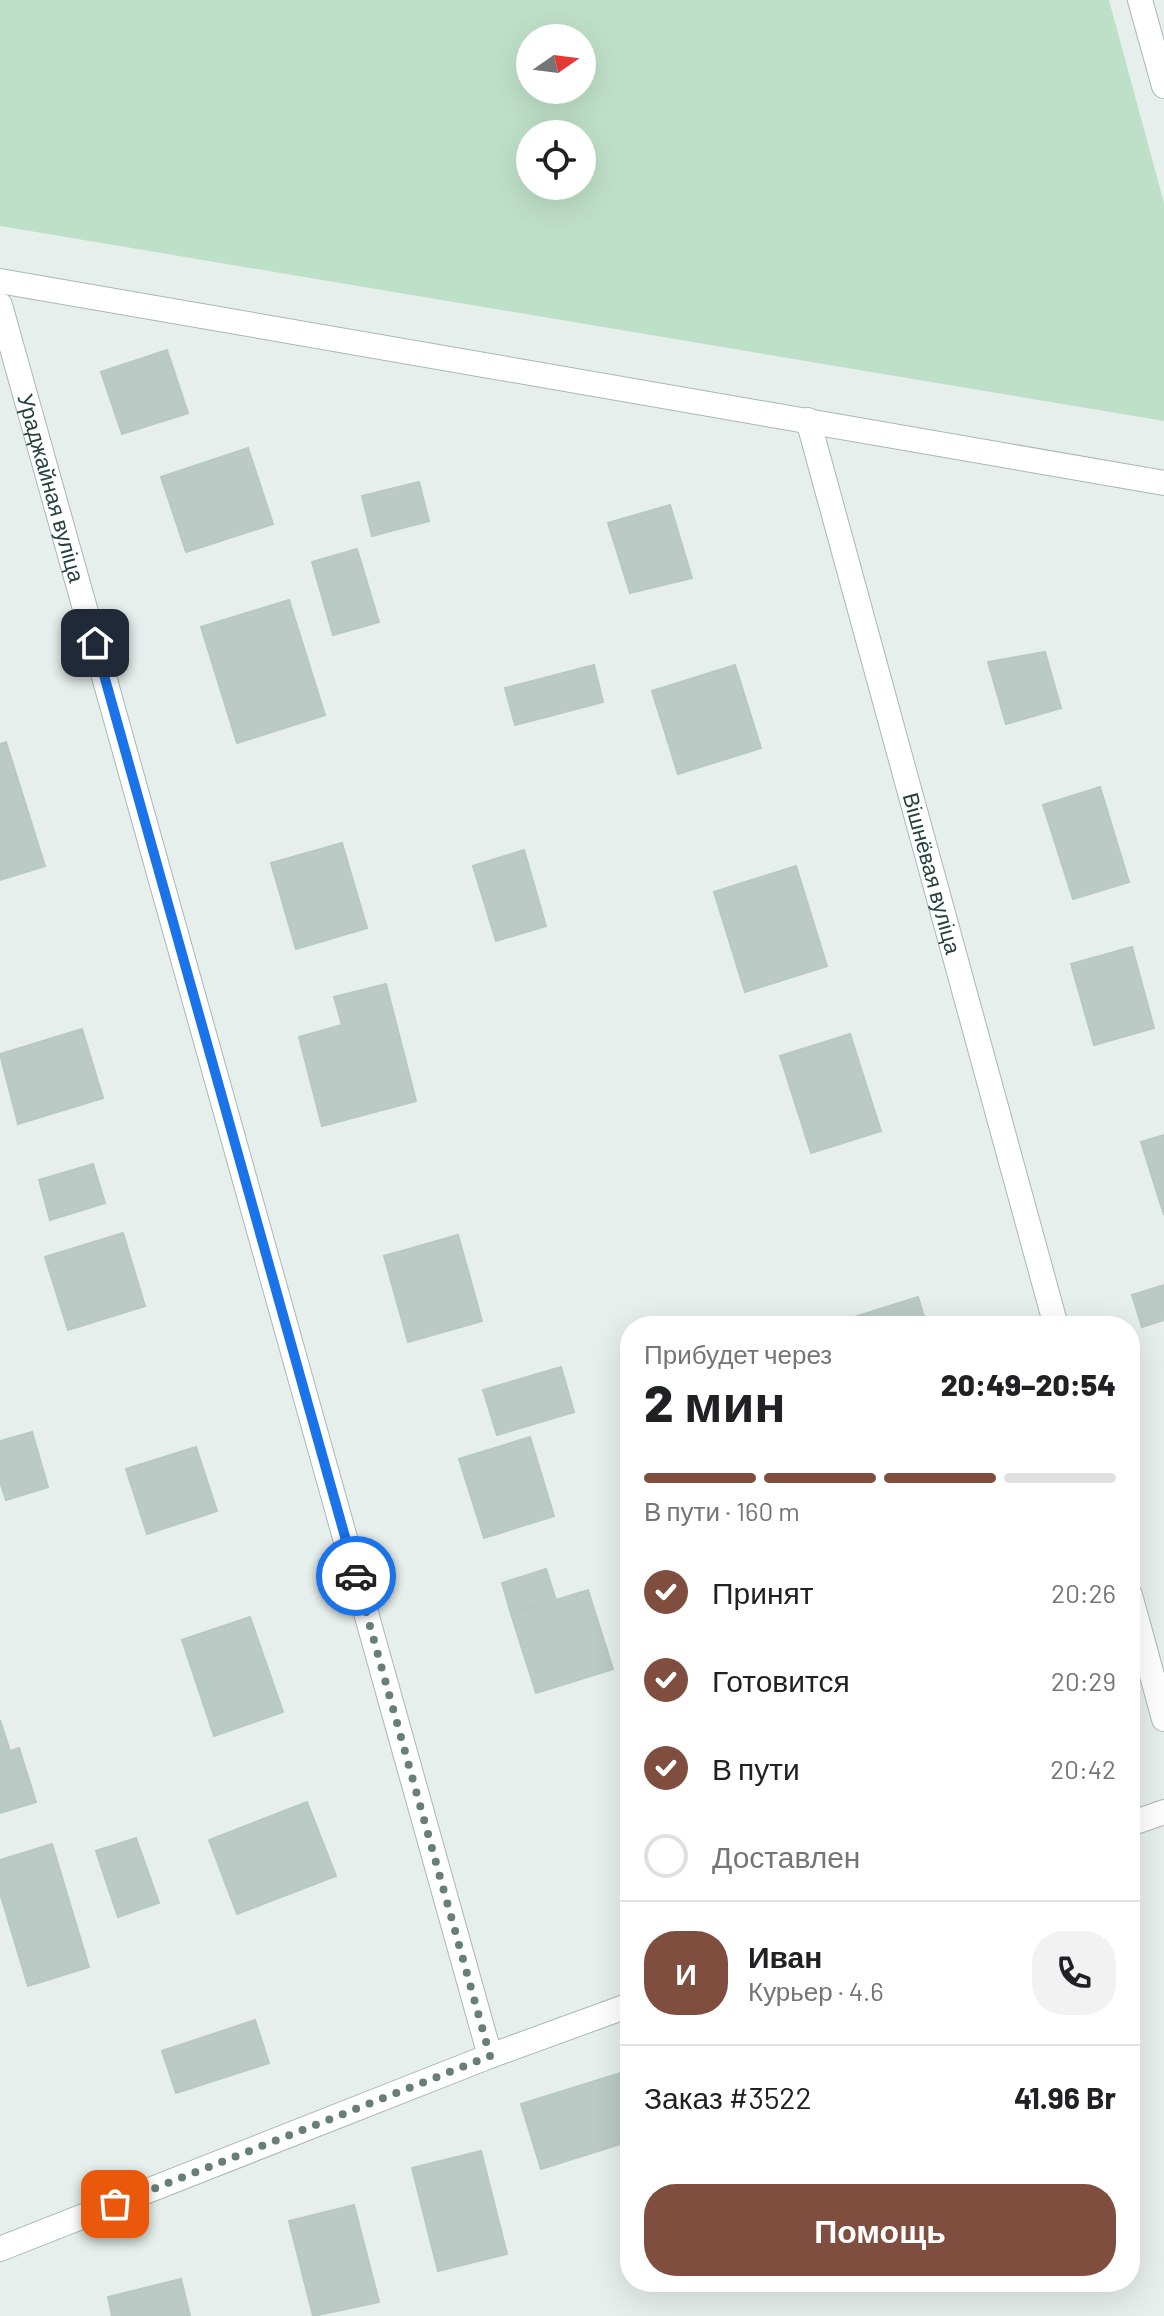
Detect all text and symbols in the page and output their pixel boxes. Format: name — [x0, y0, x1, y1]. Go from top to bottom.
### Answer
north arrow — [516, 24, 596, 104]
map controls — [516, 24, 596, 200]
button: locate — [516, 120, 596, 200]
street label: Ураджайная вуліца — [13, 390, 91, 586]
pin — [61, 609, 129, 677]
icon: home — [73, 621, 117, 665]
street label: Вішнёвая вуліца — [899, 790, 968, 957]
text: Прибудет через — [644, 1338, 832, 1369]
text: 20:49–20:54 — [941, 1366, 1116, 1402]
text: 2 мин — [644, 1370, 786, 1432]
text: В пути · 160 m — [644, 1495, 800, 1526]
courier — [316, 1536, 396, 1616]
icon: car — [334, 1554, 378, 1598]
icon: check — [644, 1570, 688, 1614]
text: Принят — [712, 1574, 814, 1610]
text: 20:26 — [1051, 1577, 1116, 1608]
icon: check — [644, 1658, 688, 1702]
text: Готовится — [712, 1662, 850, 1698]
text: 20:29 — [1051, 1665, 1116, 1696]
icon: check — [644, 1746, 688, 1790]
text: В пути — [712, 1750, 800, 1786]
text: 20:42 — [1050, 1753, 1116, 1784]
text: Доставлен — [712, 1838, 860, 1874]
button: phone — [1032, 1931, 1116, 2015]
text: Иван — [748, 1938, 822, 1974]
text: И — [675, 1955, 697, 1991]
text: Курьер · 4.6 — [748, 1975, 884, 2006]
text: Заказ #3522 — [644, 2079, 812, 2115]
text: 41.96 Br — [1014, 2079, 1116, 2115]
pin — [81, 2170, 149, 2238]
icon: bag — [93, 2182, 137, 2226]
button: Помощь — [644, 2184, 1116, 2276]

